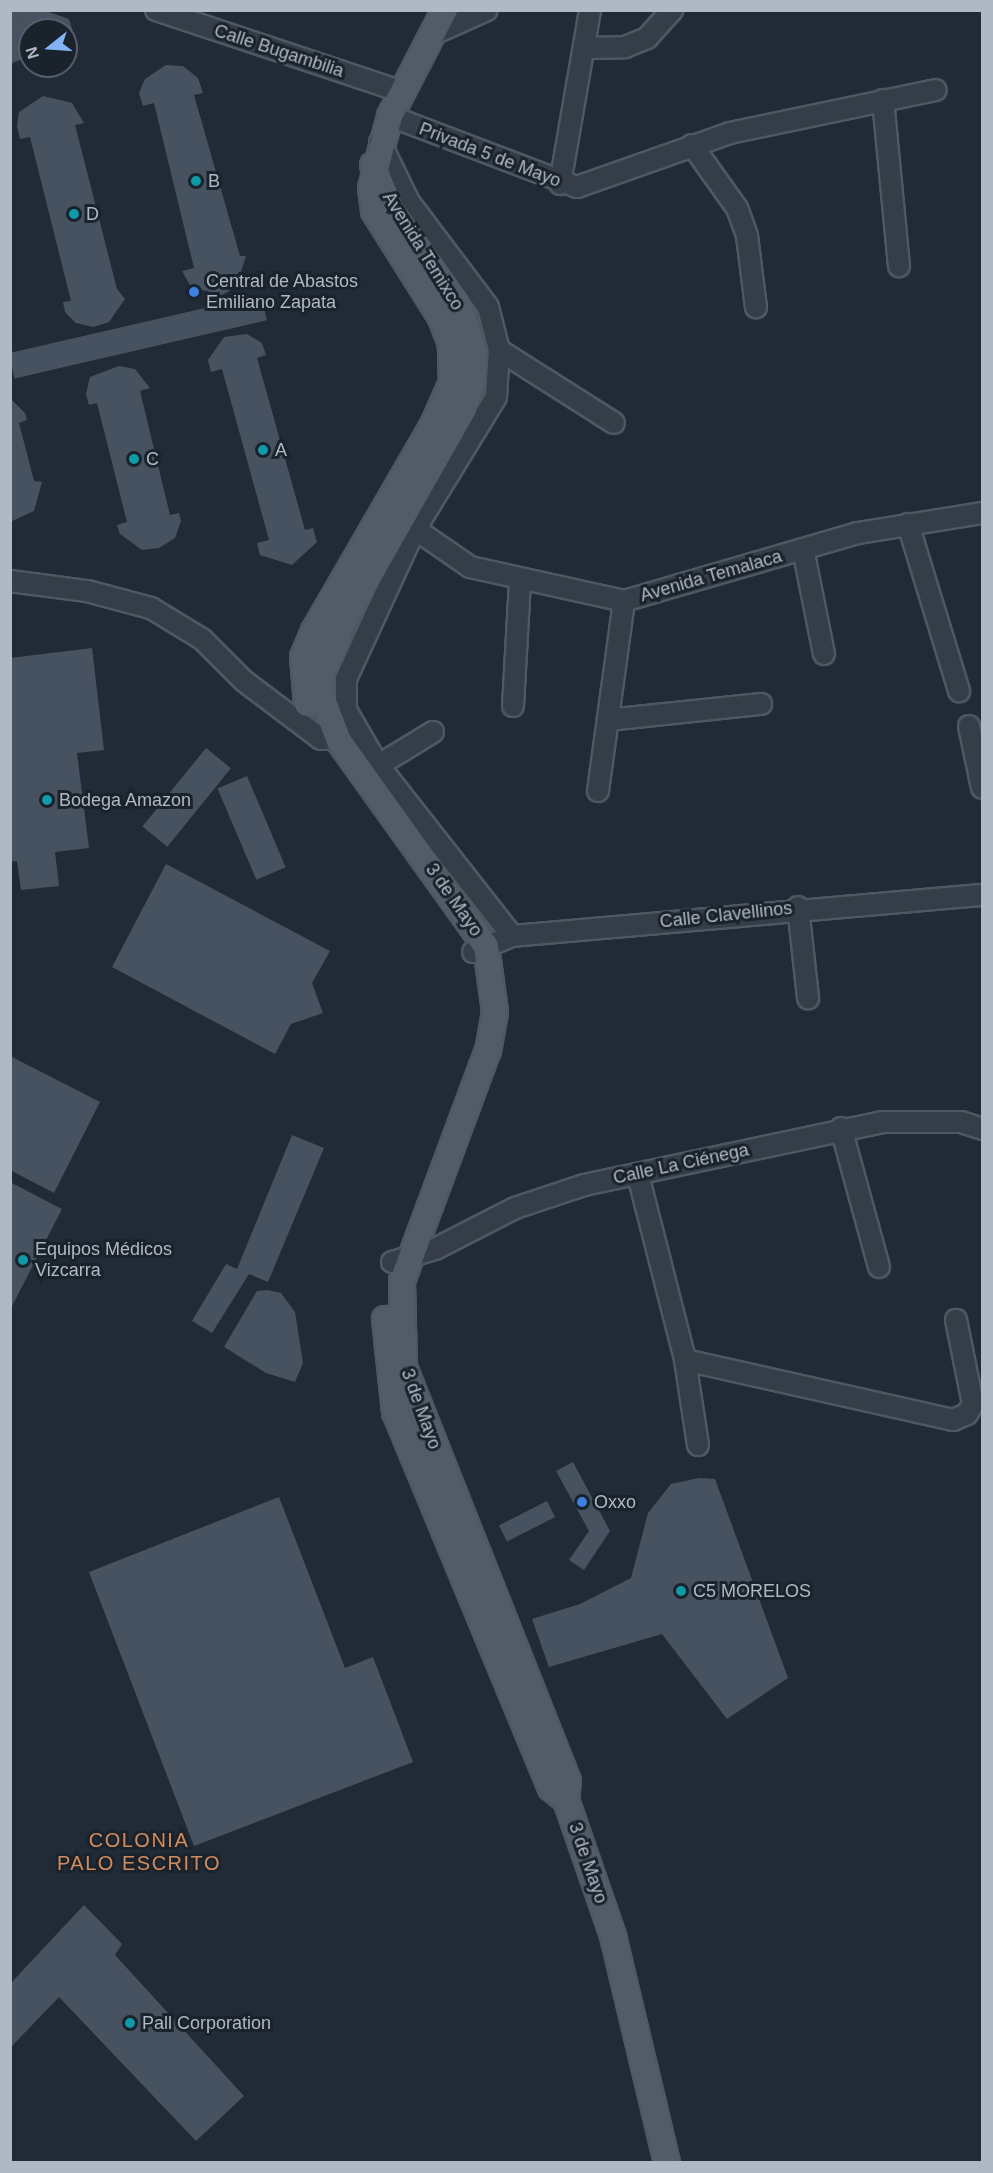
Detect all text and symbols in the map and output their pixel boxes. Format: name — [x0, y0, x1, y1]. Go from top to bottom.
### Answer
north arrow — [18, 18, 78, 78]
street label: Calle Bugambilia — [211, 20, 347, 82]
text: N — [22, 45, 42, 61]
street label: Privada 5 de Mayo — [416, 118, 564, 192]
place label: B — [208, 170, 220, 192]
marker: B — [189, 174, 203, 188]
street label: Avenida Temixco — [378, 188, 468, 314]
place label: D — [86, 203, 99, 225]
marker: D — [67, 207, 81, 221]
place label: Central de Abastos Emiliano Zapata — [206, 271, 359, 314]
marker: Central de Abastos Emiliano Zapata — [187, 285, 201, 299]
place label: A — [275, 439, 287, 461]
marker: A — [256, 443, 270, 457]
place label: C — [146, 448, 159, 470]
marker: C — [127, 452, 141, 466]
street label: Avenida Temalaca — [637, 545, 785, 607]
place label: Bodega Amazon — [59, 789, 192, 811]
marker: Bodega Amazon — [40, 793, 54, 807]
street label: 3 de Mayo — [421, 859, 487, 941]
street label: Calle Clavellinos — [659, 897, 793, 933]
street label: Calle La Ciénega — [611, 1139, 751, 1189]
place label: Equipos Médicos Vizcarra — [35, 1239, 172, 1282]
marker: Equipos Médicos Vizcarra — [16, 1253, 30, 1267]
street label: 3 de Mayo — [396, 1366, 446, 1452]
place label: Oxxo — [594, 1491, 636, 1513]
marker: Oxxo — [575, 1495, 589, 1509]
place label: C5 MORELOS — [693, 1580, 811, 1602]
marker: C5 MORELOS — [674, 1584, 688, 1598]
street label: 3 de Mayo — [564, 1820, 612, 1906]
district label: COLONIA PALO ESCRITO — [57, 1829, 221, 1876]
place label: Pall Corporation — [142, 2012, 271, 2034]
marker: Pall Corporation — [123, 2016, 137, 2030]

